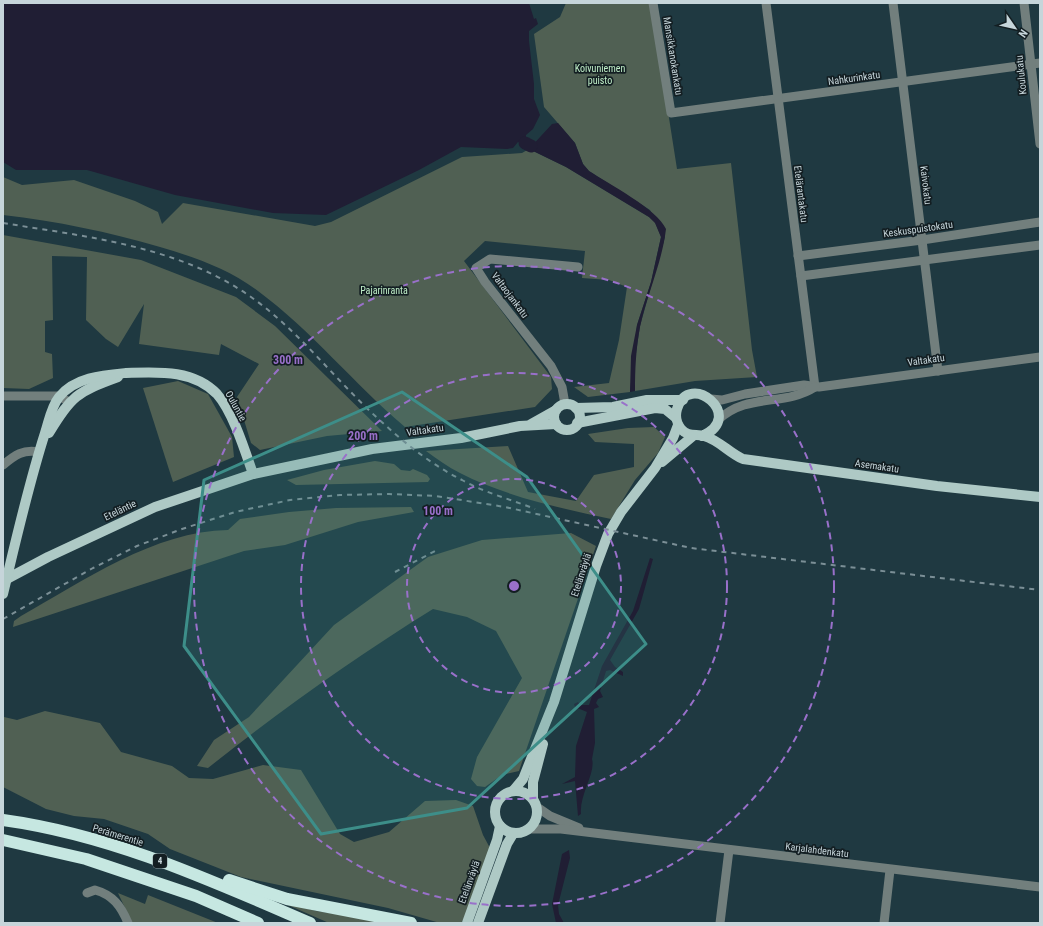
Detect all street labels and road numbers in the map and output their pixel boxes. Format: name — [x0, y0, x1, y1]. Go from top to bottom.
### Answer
street label: Mansikkanokankatu — [661, 16, 685, 96]
street label: Koulukatu — [1013, 55, 1029, 95]
street label: Nahkurinkatu — [827, 69, 881, 87]
street label: Etelärantakatu — [792, 165, 810, 223]
street label: Kaivokatu — [918, 165, 934, 205]
street label: Keskuspuistokatu — [883, 219, 954, 239]
street label: Valtaojankatu — [489, 270, 531, 320]
street label: Valtakatu — [907, 352, 945, 368]
street label: Ouluntie — [223, 389, 249, 423]
street label: Valtakatu — [406, 422, 444, 438]
street label: Asemakatu — [854, 457, 900, 475]
street label: Eteläntie — [102, 497, 138, 523]
street label: Etelänväylä — [569, 552, 593, 598]
street label: Perämerentie — [91, 822, 145, 848]
street label: Karjalahdenkatu — [785, 841, 850, 859]
road number: 4 — [153, 854, 167, 868]
street label: Etelänväylä — [456, 859, 482, 905]

